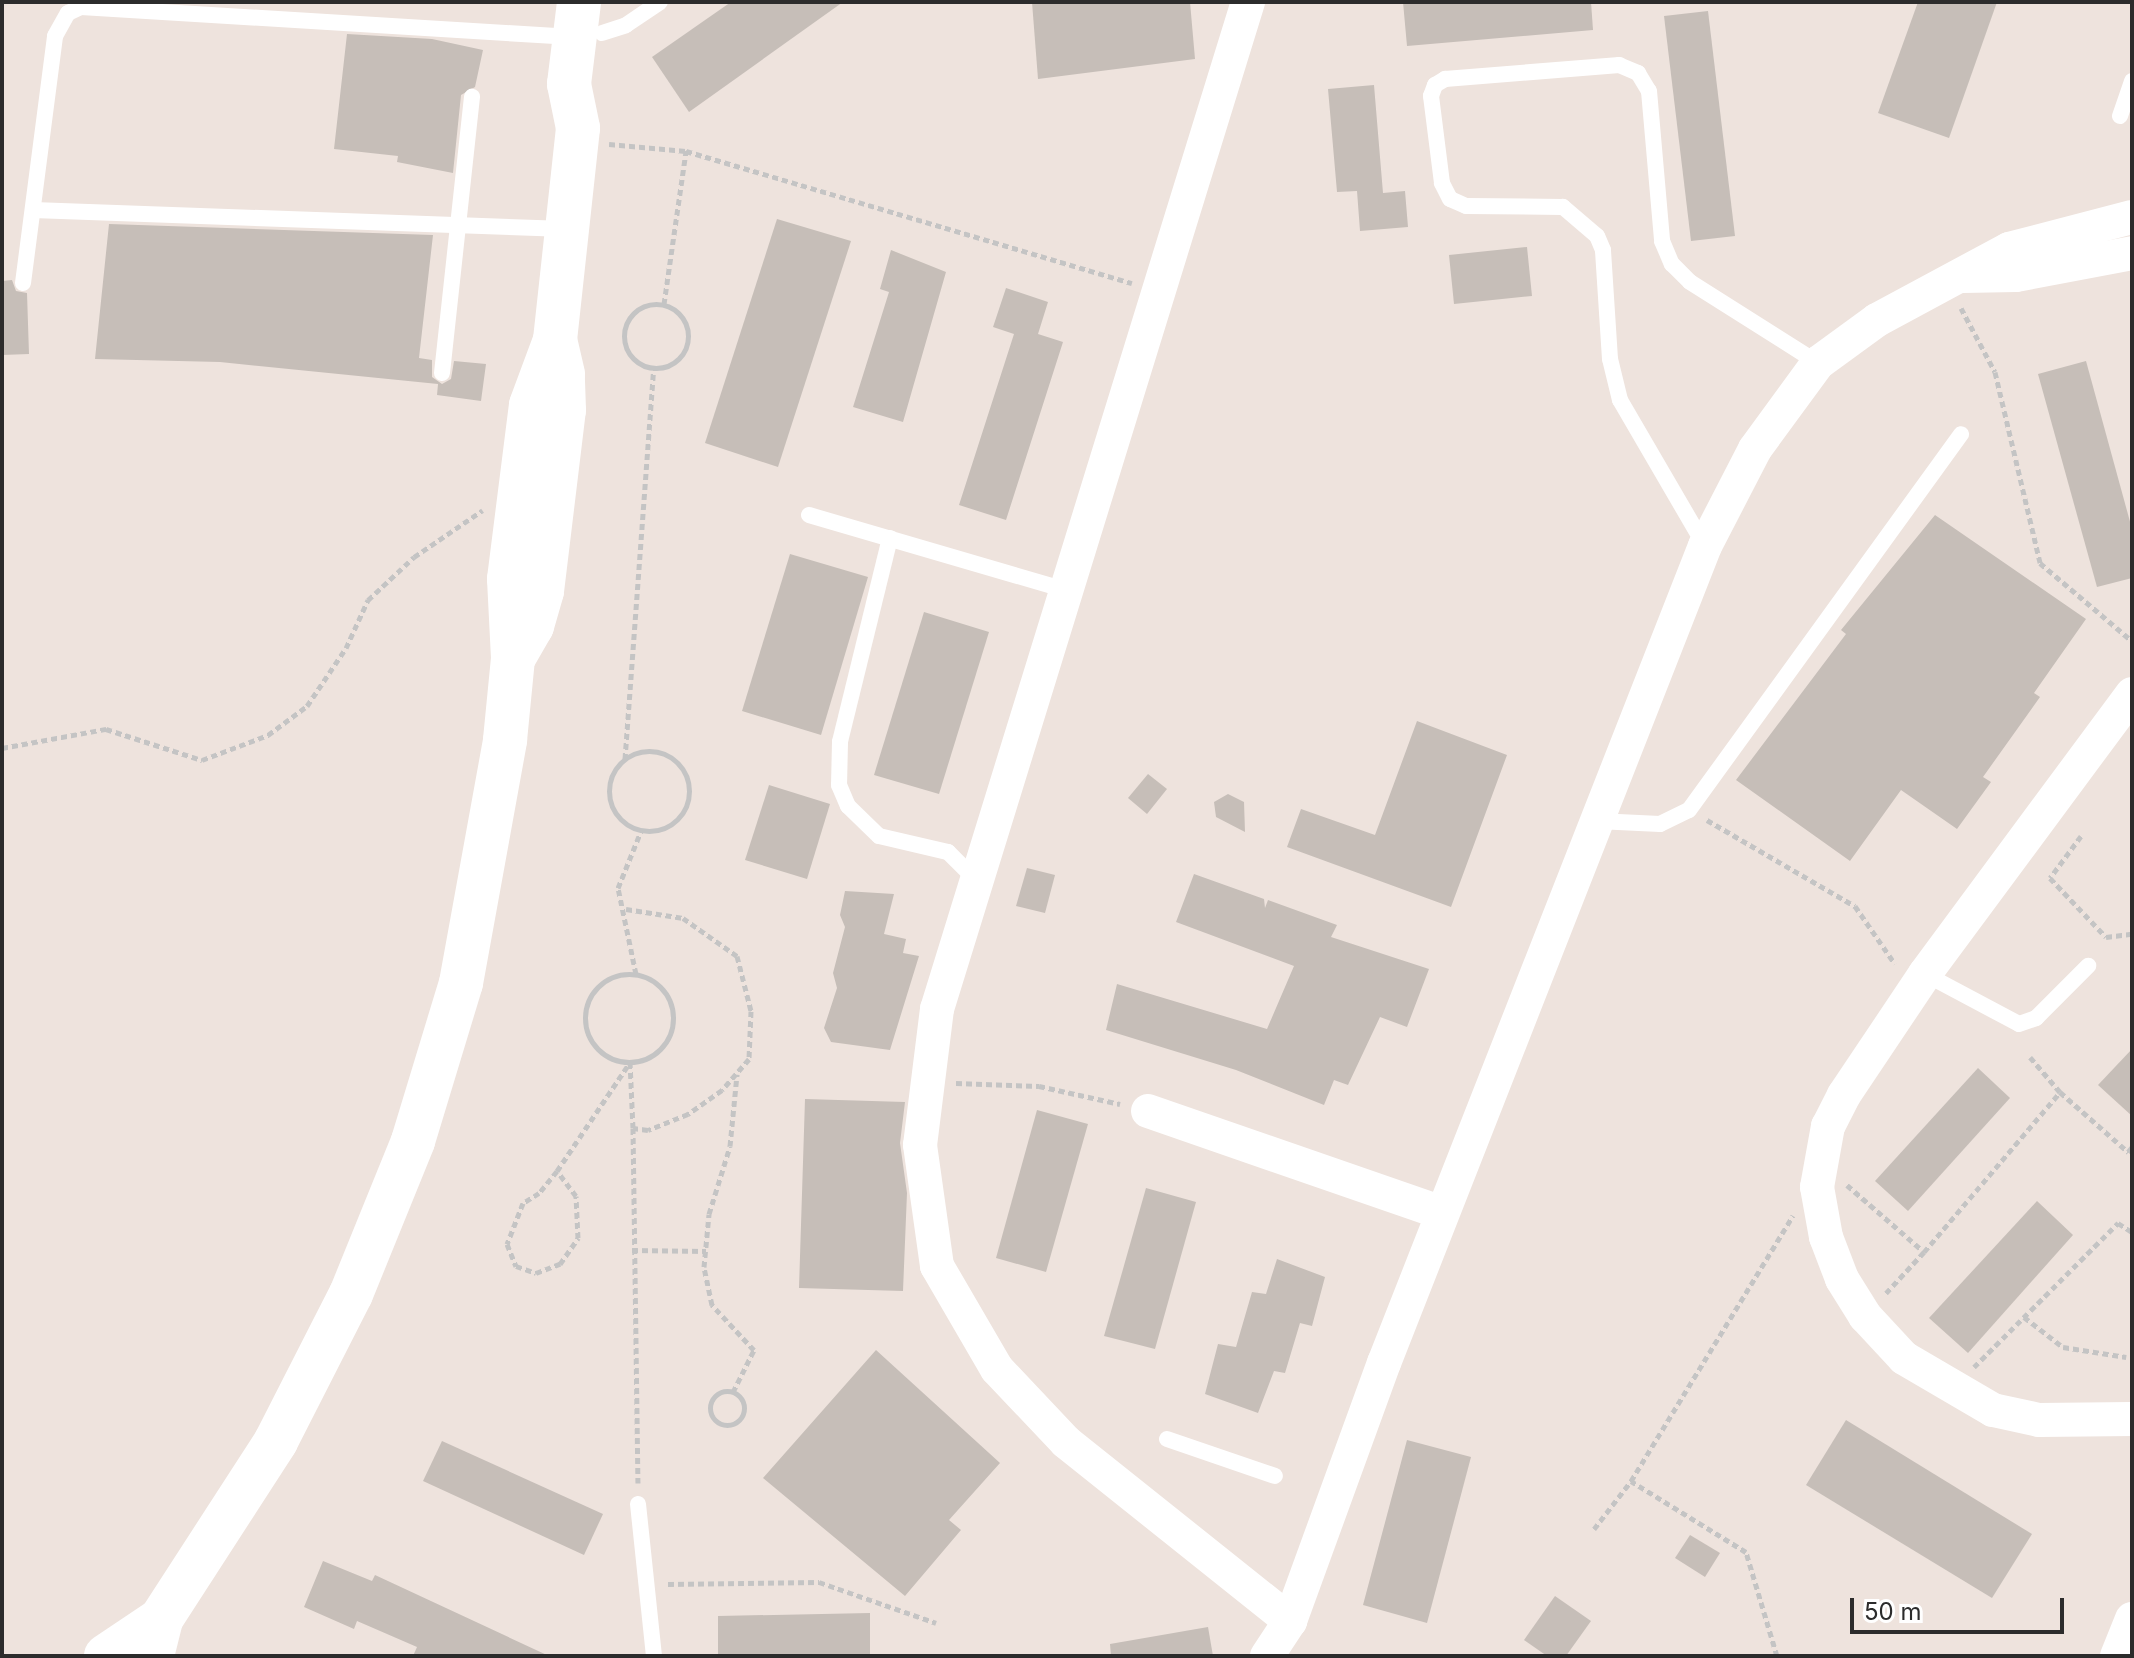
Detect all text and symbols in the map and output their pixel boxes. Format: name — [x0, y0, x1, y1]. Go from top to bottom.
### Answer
scale bar — [1854, 1582, 2068, 1632]
text: 50 m — [1864, 1597, 1922, 1626]

